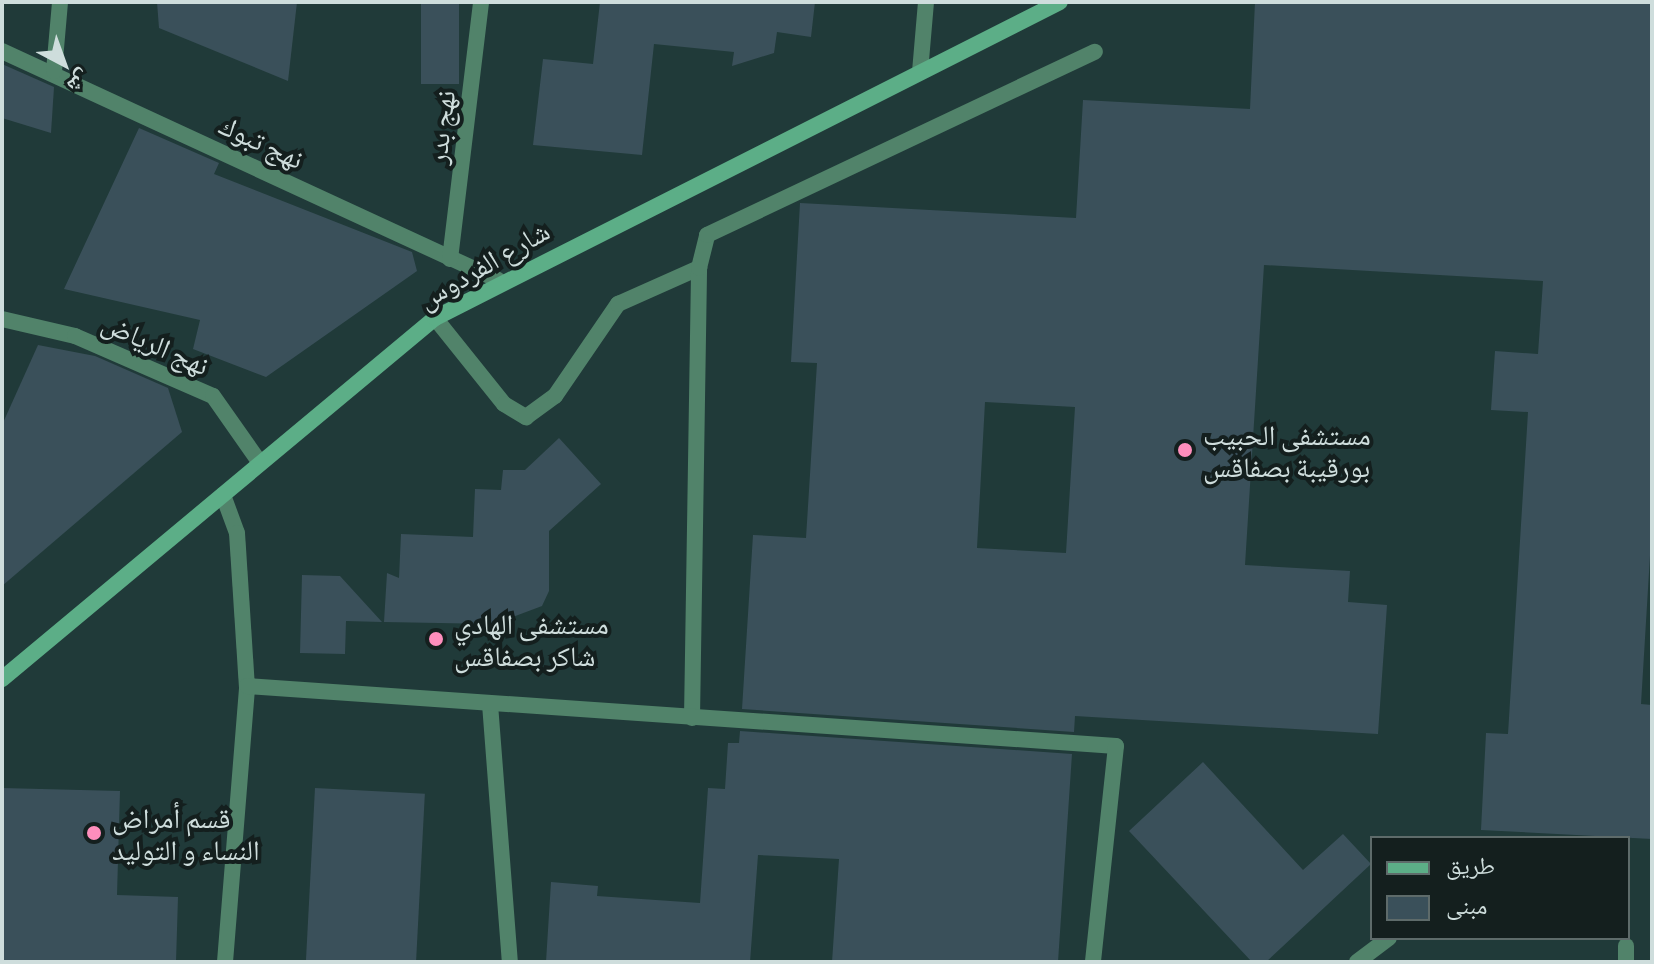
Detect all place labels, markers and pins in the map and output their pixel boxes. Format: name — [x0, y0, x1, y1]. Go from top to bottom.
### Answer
place label: مستشفى الحبيب بورقيبة بصفاقس — [1203, 417, 1371, 483]
marker: مستشفى الحبيب بورقيبة بصفاقس — [1174, 439, 1196, 461]
place label: مستشفى الهادي شاكر بصفاقس — [454, 606, 609, 672]
marker: مستشفى الهادي شاكر بصفاقس — [425, 628, 447, 650]
place label: قسم أمراض النساء و التوليد — [112, 800, 260, 866]
marker: قسم أمراض النساء و التوليد — [83, 822, 105, 844]

